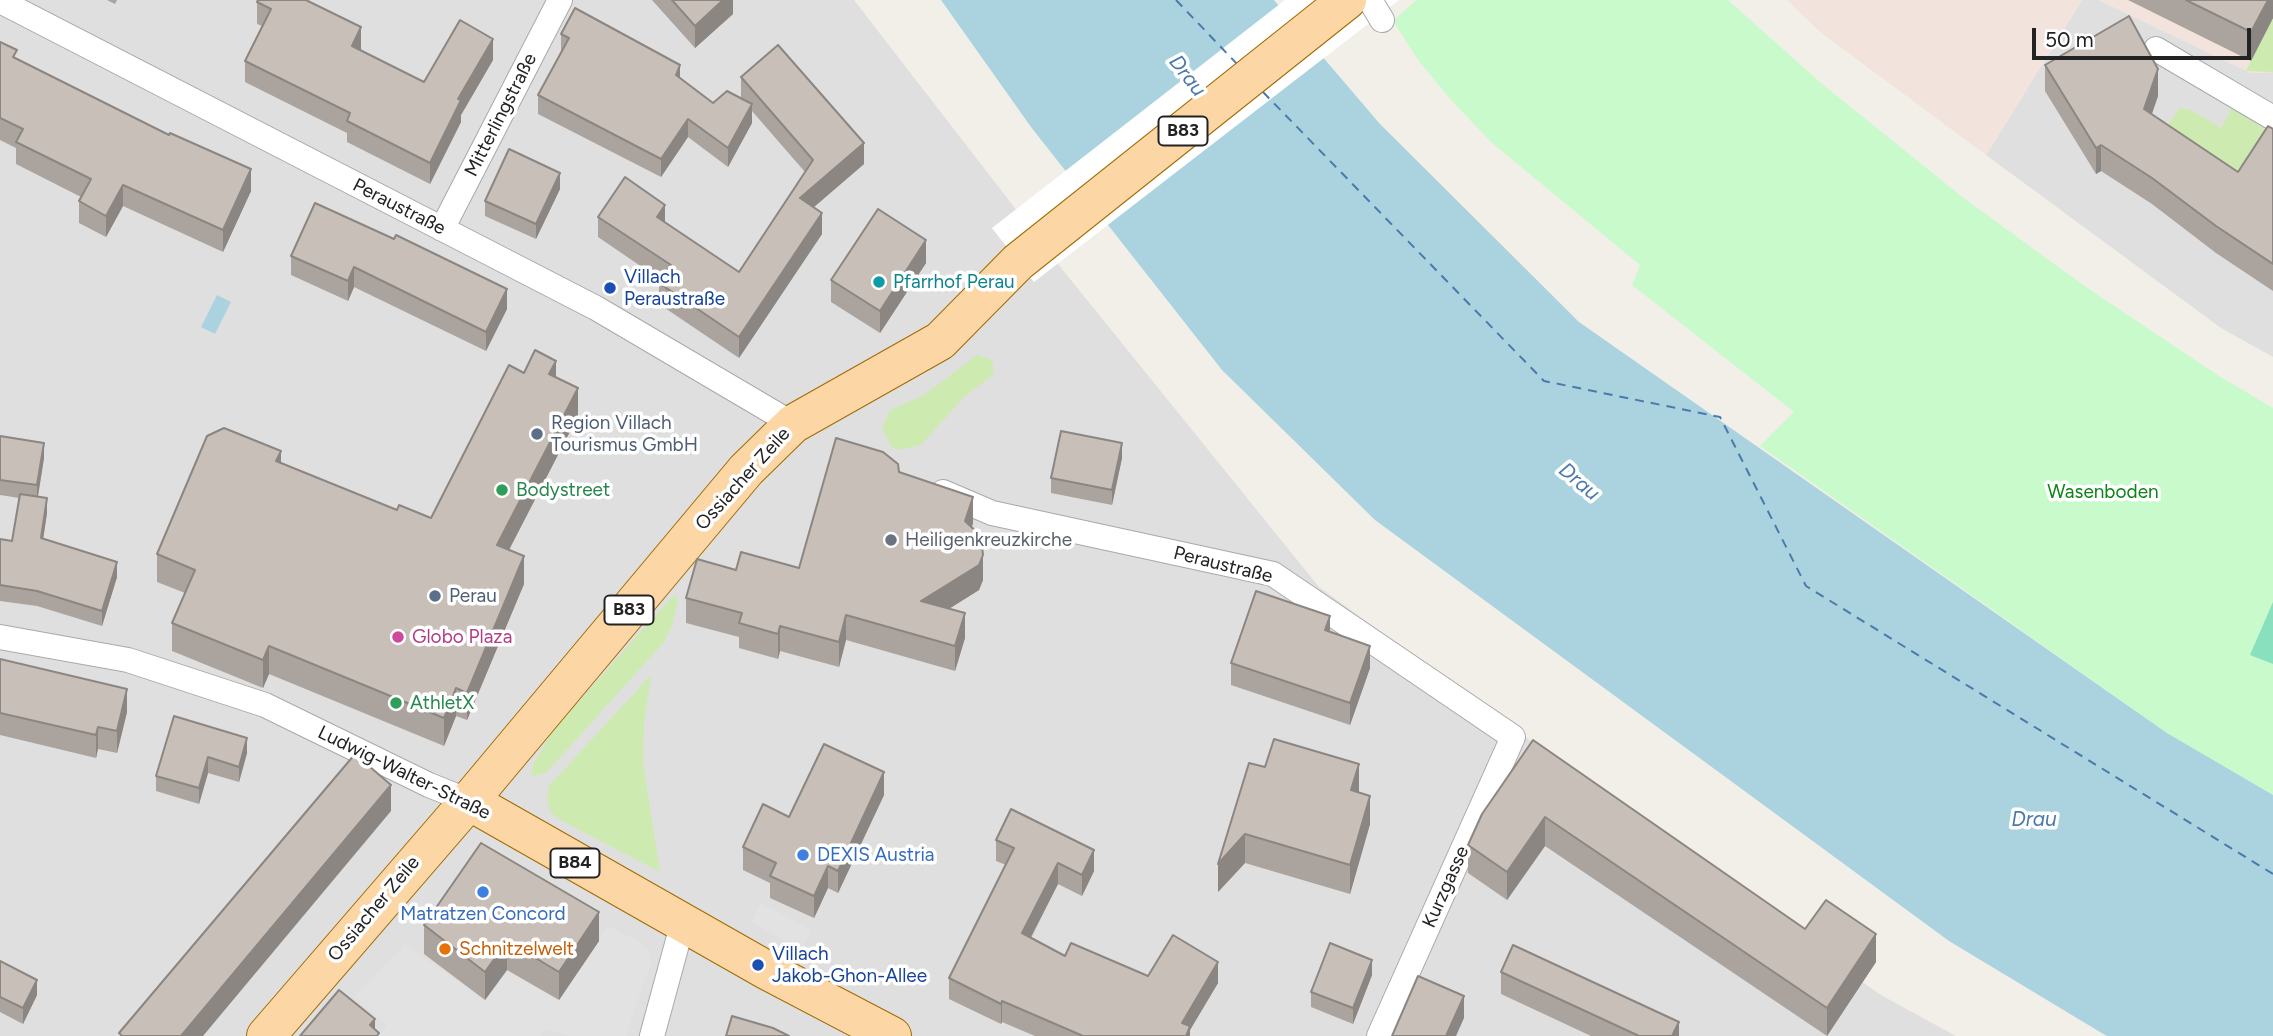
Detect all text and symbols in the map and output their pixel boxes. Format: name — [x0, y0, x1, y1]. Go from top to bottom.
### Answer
scale bar — [2035, 14, 2254, 58]
text: 50 m — [2045, 27, 2094, 52]
street label: Mitterlingstraße — [460, 50, 542, 180]
water label: Drau — [1163, 50, 1211, 102]
road number: B83 — [1158, 116, 1208, 146]
street label: Peraustraße — [349, 174, 449, 240]
place label: Villach Peraustraße — [624, 266, 725, 310]
place label: Pfarrhof Perau — [893, 271, 1015, 293]
marker: Pfarrhof Perau — [871, 274, 887, 290]
marker: Villach Peraustraße — [602, 280, 618, 296]
place label: Region Villach Tourismus GmbH — [551, 412, 698, 456]
street label: Ossiacher Zeile — [691, 423, 795, 535]
marker: Region Villach Tourismus GmbH — [529, 426, 545, 442]
water label: Drau — [1553, 458, 1605, 506]
place label: Bodystreet — [516, 479, 610, 501]
park label: Wasenboden — [2047, 481, 2159, 503]
marker: Bodystreet — [494, 482, 510, 498]
place label: Heiligenkreuzkirche — [905, 529, 1072, 551]
marker: Heiligenkreuzkirche — [883, 532, 899, 548]
street label: Peraustraße — [1171, 542, 1275, 588]
place label: Perau — [449, 585, 497, 607]
marker: Perau — [427, 588, 443, 604]
road number: B83 — [604, 596, 654, 624]
place label: Globo Plaza — [412, 626, 512, 648]
marker: Globo Plaza — [390, 629, 406, 645]
place label: AthletX — [410, 692, 474, 714]
marker: AthletX — [388, 695, 404, 711]
street label: Ludwig-Walter-Straße — [314, 721, 494, 825]
water label: Drau — [2011, 807, 2057, 833]
street label: Kurzgasse — [1418, 843, 1474, 931]
place label: DEXIS Austria — [817, 844, 935, 866]
marker: DEXIS Austria — [795, 847, 811, 863]
road number: B84 — [550, 848, 600, 878]
street label: Ossiacher Zeile — [323, 852, 425, 966]
marker: Matratzen Concord — [475, 884, 491, 900]
place label: Matratzen Concord — [400, 903, 566, 925]
place label: Schnitzelwelt — [459, 938, 574, 960]
marker: Schnitzelwelt — [437, 941, 453, 957]
place label: Villach Jakob-Ghon-Allee — [772, 943, 927, 987]
marker: Villach Jakob-Ghon-Allee — [750, 957, 766, 973]

